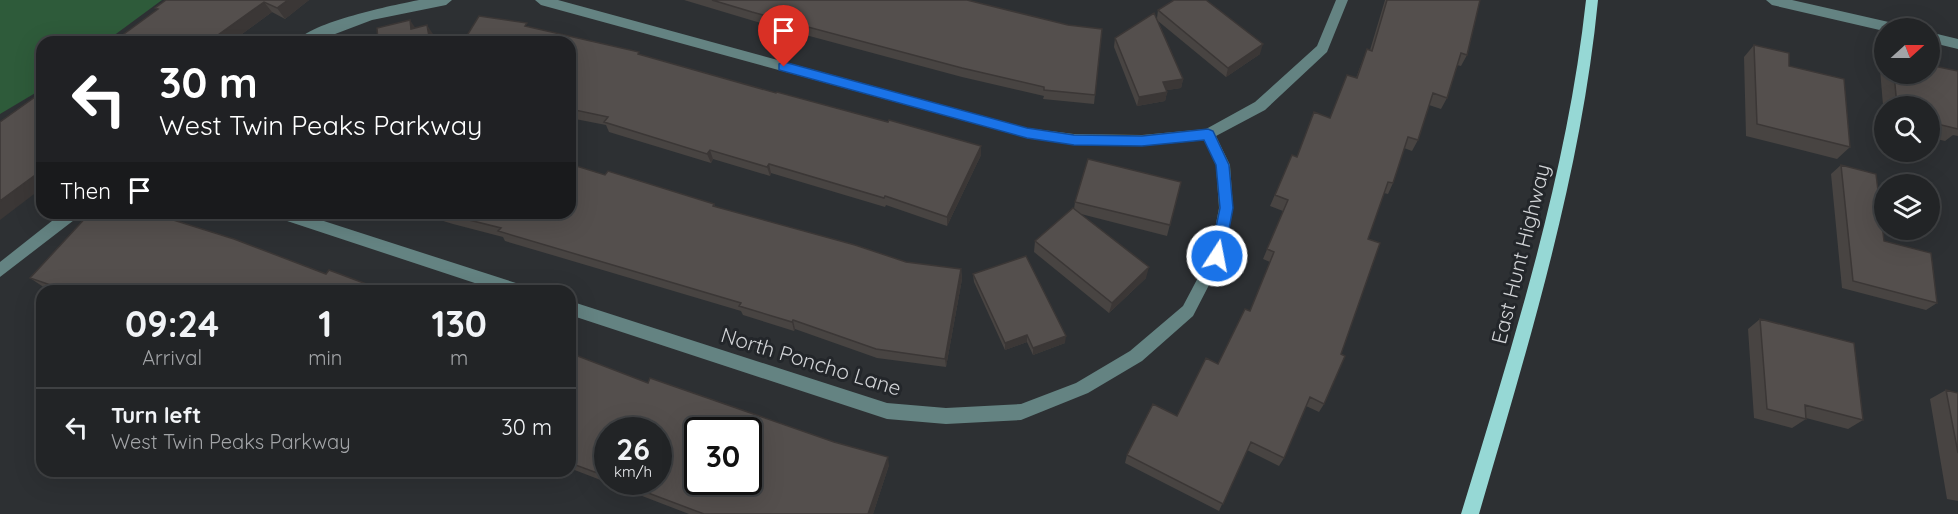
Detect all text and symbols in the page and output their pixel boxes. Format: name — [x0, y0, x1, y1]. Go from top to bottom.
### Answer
pin — [758, 5, 809, 67]
icon: arrive — [767, 14, 800, 47]
north arrow — [1874, 18, 1940, 84]
map controls — [1874, 18, 1940, 240]
text: 30 m — [159, 56, 258, 109]
icon: left — [60, 60, 138, 138]
button: search — [1874, 96, 1940, 162]
text: West Twin Peaks Parkway — [159, 108, 482, 142]
street label: East Hunt Highway — [1485, 161, 1555, 346]
icon: arrive — [123, 174, 156, 207]
button: layers — [1874, 174, 1940, 240]
text: Then — [60, 177, 111, 205]
position arrow — [1185, 224, 1249, 288]
text: 09:24 — [125, 301, 219, 346]
text: 1 — [318, 301, 332, 346]
text: 130 — [431, 301, 487, 346]
street label: North Poncho Lane — [718, 321, 905, 401]
text: Arrival — [142, 345, 202, 370]
text: min — [308, 345, 342, 370]
text: m — [450, 345, 468, 370]
text: Turn left — [111, 401, 201, 429]
icon: left — [60, 411, 93, 444]
text: 30 m — [501, 413, 552, 441]
speed limit sign: 30 — [684, 417, 762, 495]
text: West Twin Peaks Parkway — [111, 429, 351, 454]
text: 26 — [616, 430, 650, 468]
text: km/h — [614, 462, 652, 481]

